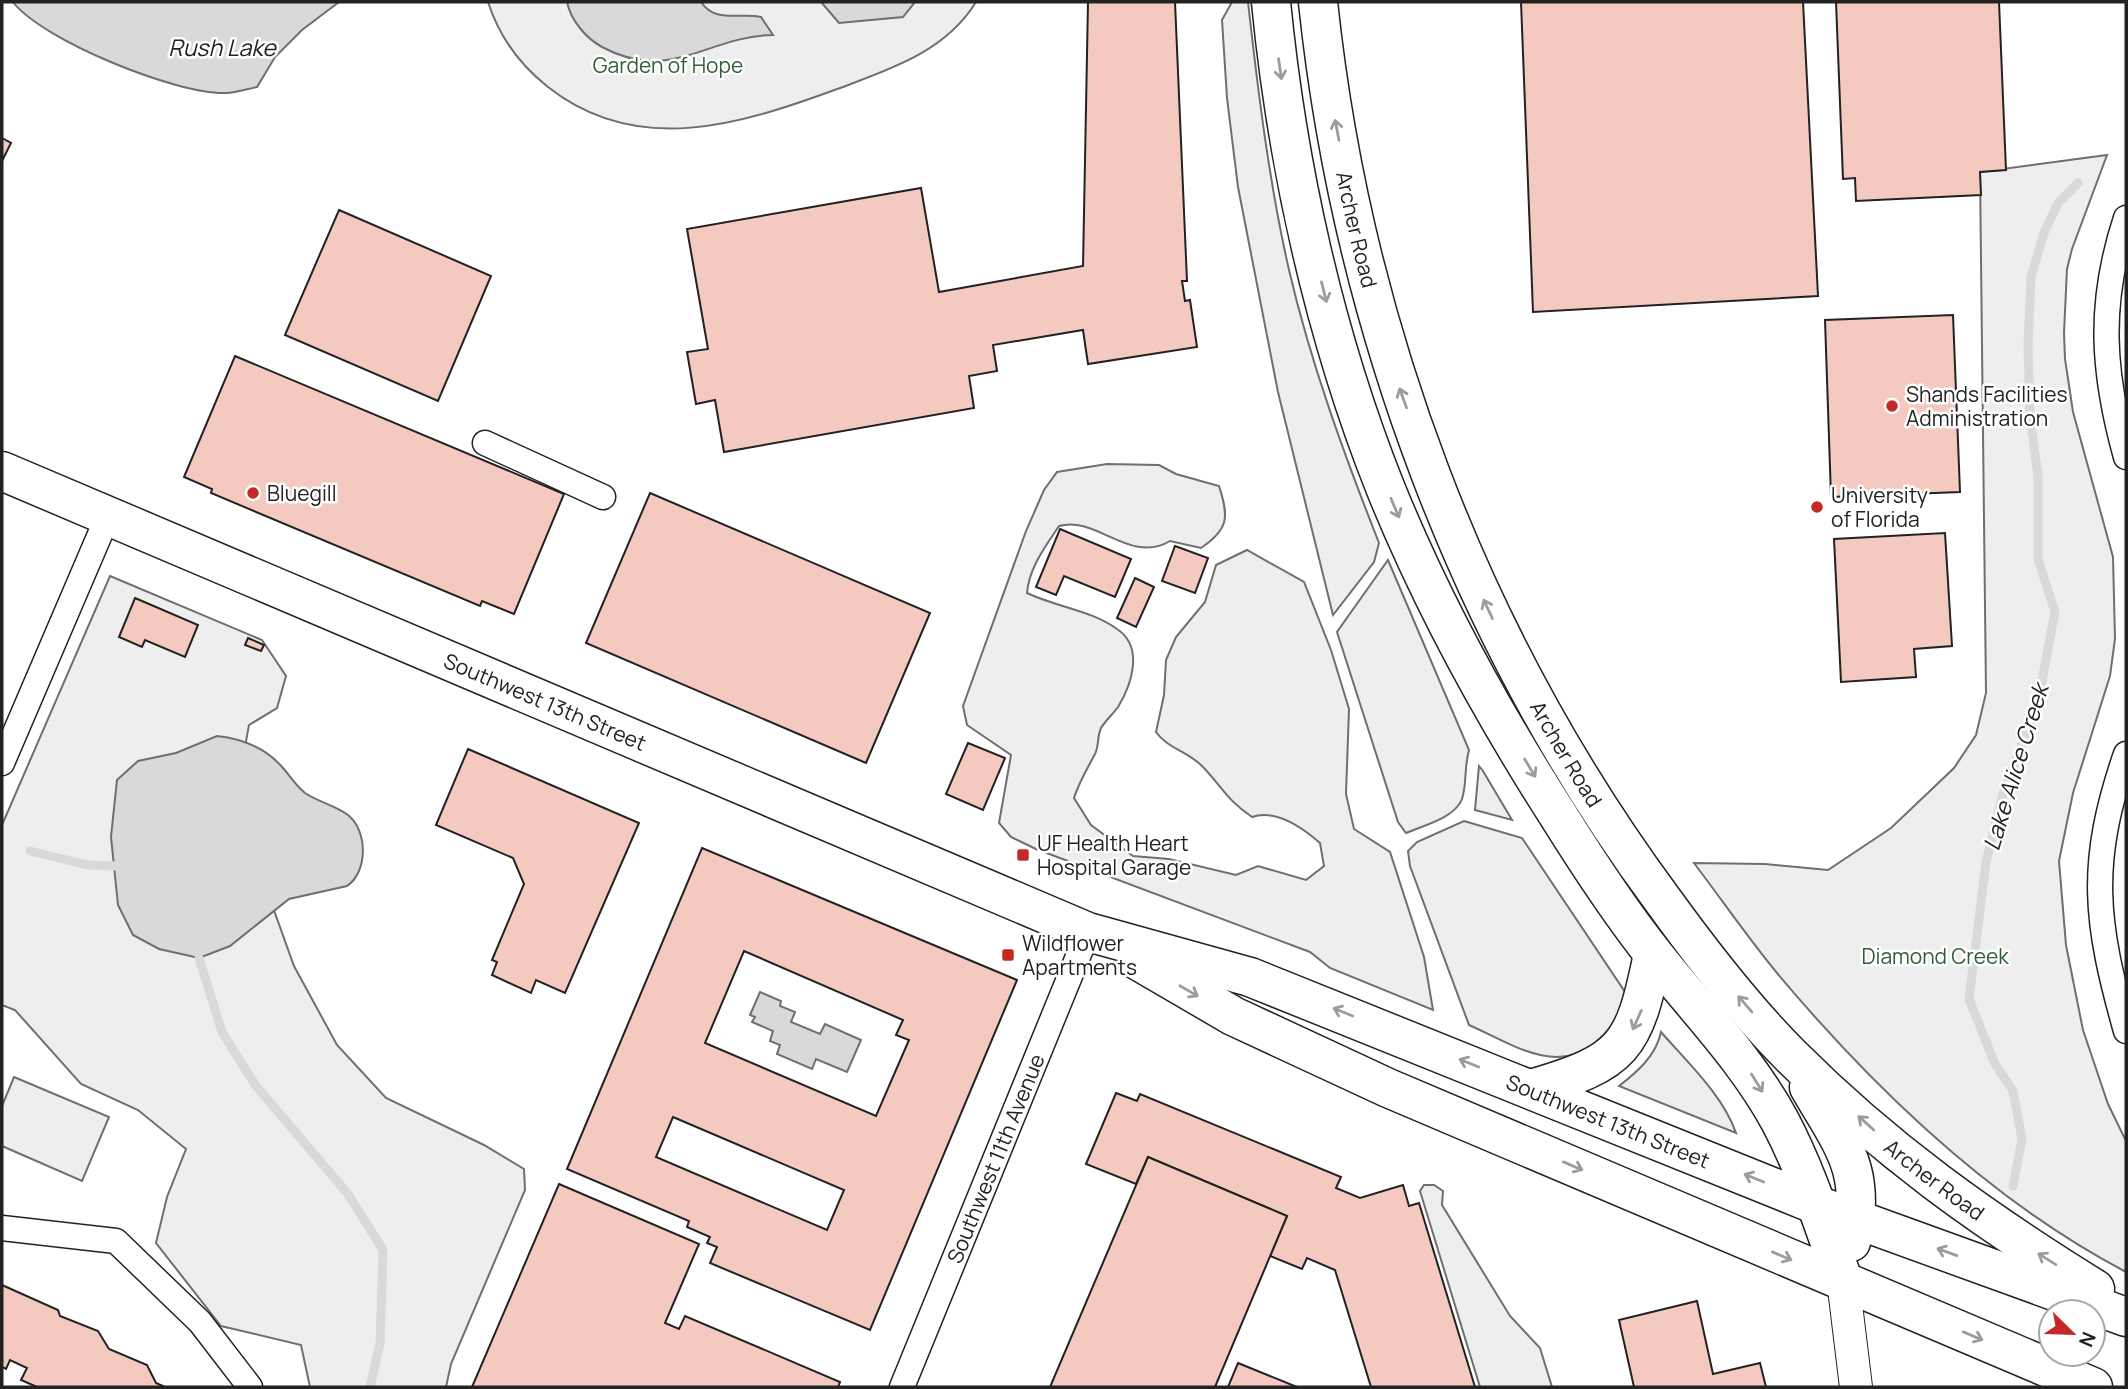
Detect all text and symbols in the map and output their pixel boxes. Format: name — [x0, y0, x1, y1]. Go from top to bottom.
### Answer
water label: Rush Lake — [168, 31, 277, 63]
park label: Garden of Hope — [593, 51, 743, 79]
one-way arrow — [1273, 58, 1286, 80]
one-way arrow — [1330, 119, 1343, 142]
street label: Archer Road — [1330, 169, 1384, 291]
one-way arrow — [1318, 281, 1331, 303]
place label: Shands Facilities Administration — [1906, 380, 2068, 432]
one-way arrow — [1396, 388, 1408, 410]
marker: Shands Facilities Administration — [1884, 398, 1900, 414]
place label: Bluegill — [267, 479, 337, 507]
place label: University of Florida — [1831, 481, 1928, 533]
marker: Bluegill — [245, 485, 261, 501]
one-way arrow — [1389, 497, 1402, 519]
marker: University of Florida — [1809, 499, 1825, 515]
one-way arrow — [1481, 599, 1494, 620]
street label: Southwest 13th Street — [440, 646, 650, 757]
water label: Lake Alice Creek — [1975, 677, 2057, 854]
street label: Archer Road — [1524, 696, 1609, 812]
one-way arrow — [1523, 758, 1537, 778]
place label: UF Health Heart Hospital Garage — [1037, 829, 1191, 881]
marker: UF Health Heart Hospital Garage — [1015, 847, 1031, 863]
place label: Wildflower Apartments — [1022, 929, 1137, 981]
park label: Diamond Creek — [1861, 942, 2009, 970]
marker: Wildflower Apartments — [1000, 947, 1016, 963]
one-way arrow — [1179, 984, 1199, 998]
one-way arrow — [1737, 995, 1753, 1013]
one-way arrow — [1333, 1005, 1355, 1018]
one-way arrow — [1629, 1009, 1642, 1030]
street label: Southwest 11th Avenue — [940, 1049, 1051, 1267]
one-way arrow — [1458, 1056, 1480, 1069]
street label: Southwest 13th Street — [1502, 1068, 1714, 1175]
one-way arrow — [1750, 1073, 1764, 1093]
one-way arrow — [1857, 1116, 1875, 1132]
street label: Archer Road — [1879, 1133, 1990, 1226]
one-way arrow — [1561, 1161, 1583, 1174]
one-way arrow — [1744, 1171, 1765, 1184]
one-way arrow — [1936, 1245, 1958, 1258]
one-way arrow — [1770, 1250, 1792, 1263]
one-way arrow — [2038, 1252, 2058, 1266]
north arrow — [2037, 1298, 2107, 1368]
text: N — [2073, 1328, 2102, 1351]
one-way arrow — [1962, 1330, 1983, 1343]

